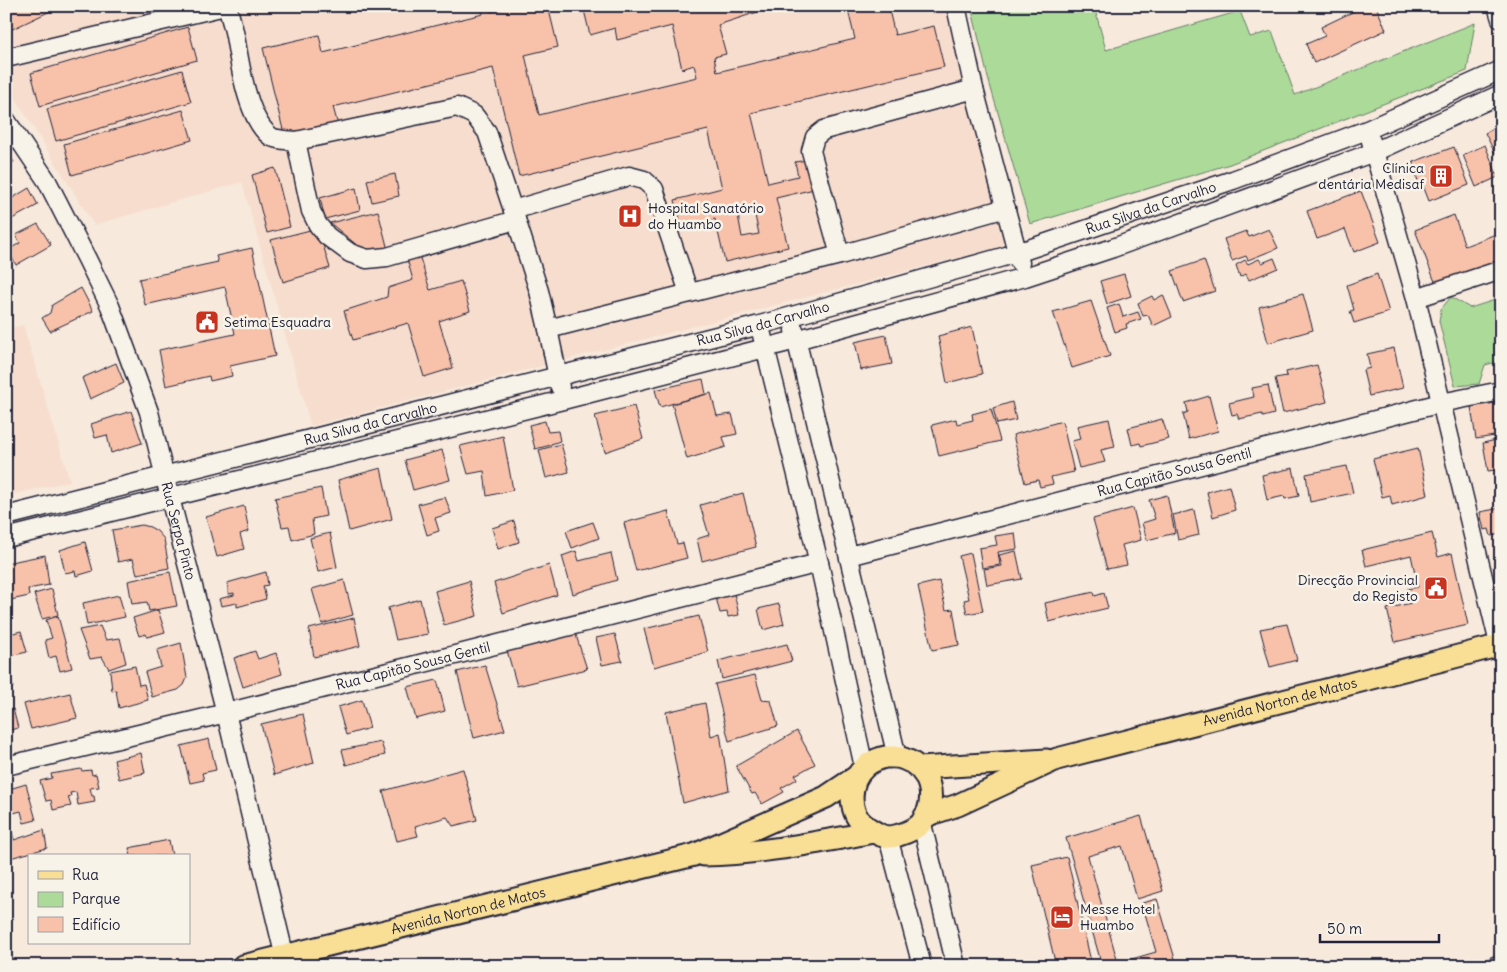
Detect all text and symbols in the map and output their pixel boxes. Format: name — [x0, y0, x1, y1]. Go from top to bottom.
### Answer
place label: Clínica dentária Medisaf — [1318, 159, 1424, 193]
building icon: Clínica dentária Medisaf — [1428, 163, 1454, 189]
street label: Rua Silva da Carvalho — [1083, 177, 1219, 238]
place label: Hospital Sanatório do Huambo — [648, 199, 764, 233]
hospital icon: Hospital Sanatório do Huambo — [617, 203, 643, 229]
street label: Rua Silva da Carvalho — [695, 297, 831, 350]
public building icon: Setima Esquadra — [194, 309, 220, 335]
place label: Setima Esquadra — [224, 313, 331, 331]
street label: Rua Silva da Carvalho — [302, 398, 439, 449]
street label: Rua Capitão Sousa Gentil — [1095, 443, 1253, 500]
street label: Rua Serpa Pinto — [157, 480, 200, 582]
place label: Direcção Provincial do Registo — [1298, 571, 1418, 605]
public building icon: Direcção Provincial do Registo — [1423, 575, 1449, 601]
street label: Rua Capitão Sousa Gentil — [334, 638, 492, 694]
street label: Avenida Norton de Matos — [1201, 673, 1359, 730]
legend — [28, 854, 190, 944]
text: Rua — [72, 865, 99, 884]
street label: Avenida Norton de Matos — [389, 883, 547, 938]
text: Parque — [72, 889, 120, 908]
place label: Messe Hotel Huambo — [1080, 900, 1156, 934]
hotel icon: Messe Hotel Huambo — [1049, 904, 1075, 930]
scale bar — [1320, 912, 1438, 944]
text: Edifício — [72, 915, 120, 934]
text: 50 m — [1327, 919, 1362, 938]

